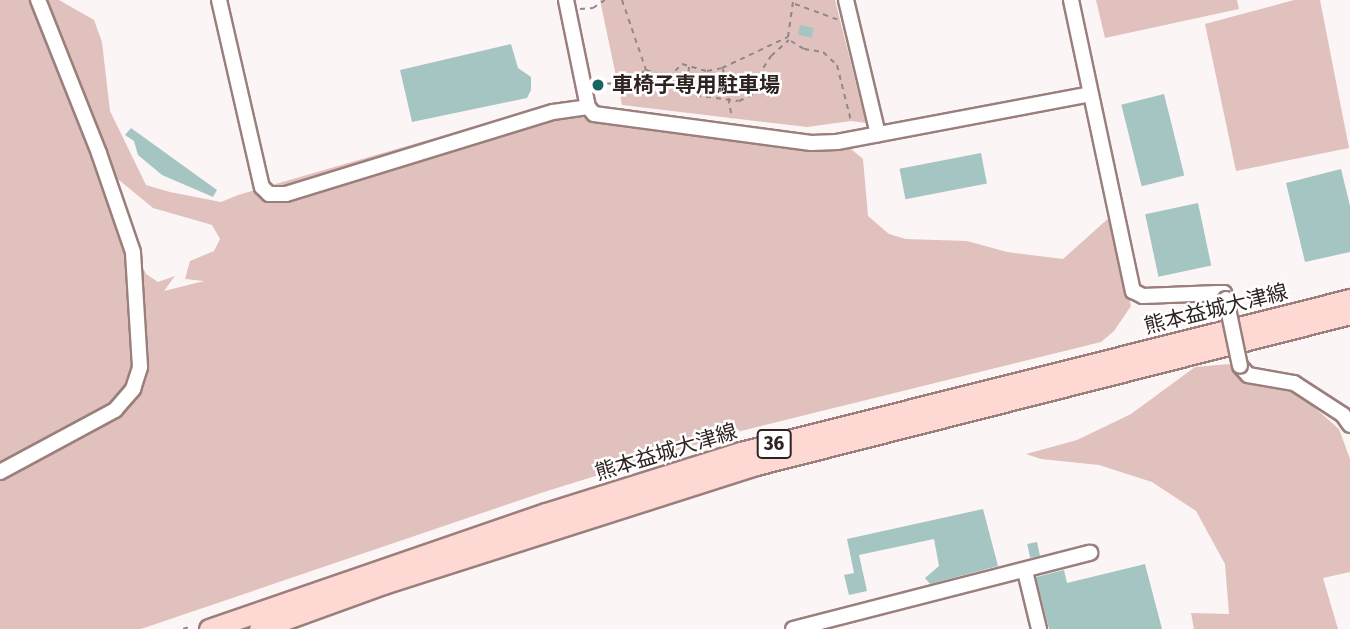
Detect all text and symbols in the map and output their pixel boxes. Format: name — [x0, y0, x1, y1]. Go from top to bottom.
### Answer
place label: 車椅子専用駐車場 — [612, 72, 780, 98]
marker: 車椅子専用駐車場 — [590, 77, 606, 93]
street label: 熊本益城大津線 — [1142, 279, 1290, 339]
street label: 熊本益城大津線 — [592, 418, 740, 486]
road number: 36 — [756, 428, 792, 460]

